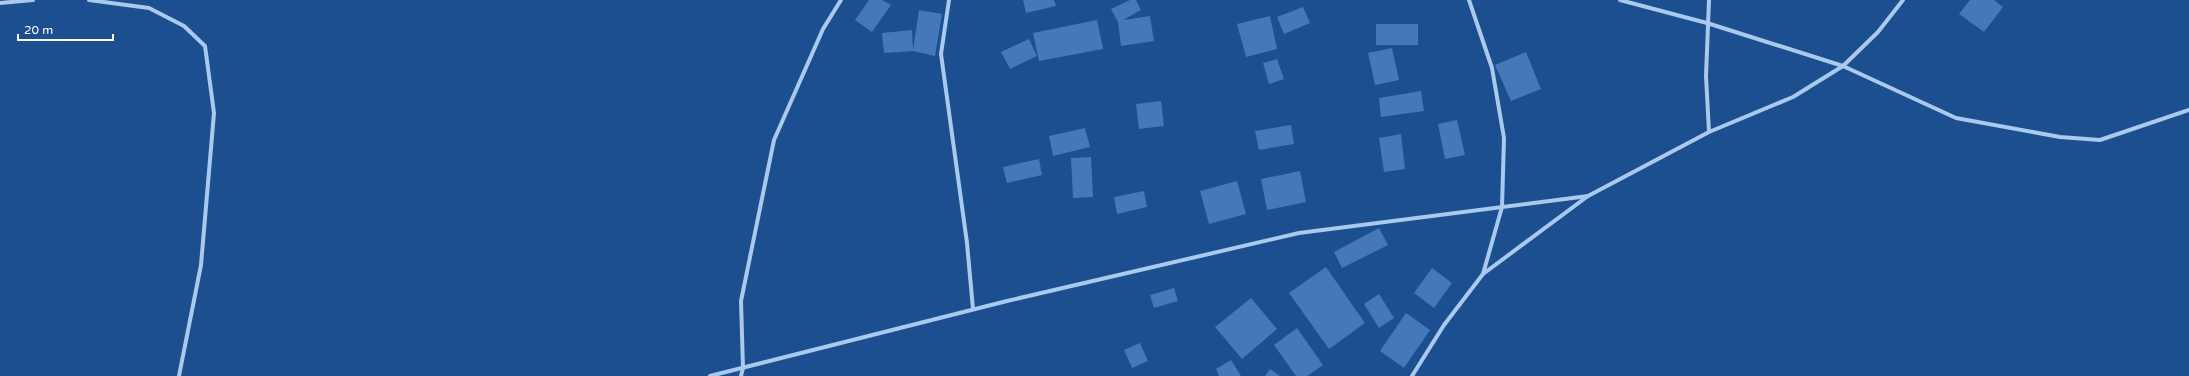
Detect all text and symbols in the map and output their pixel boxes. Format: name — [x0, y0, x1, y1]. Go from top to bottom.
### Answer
scale bar — [18, 16, 113, 42]
text: 20 m — [24, 23, 53, 37]

